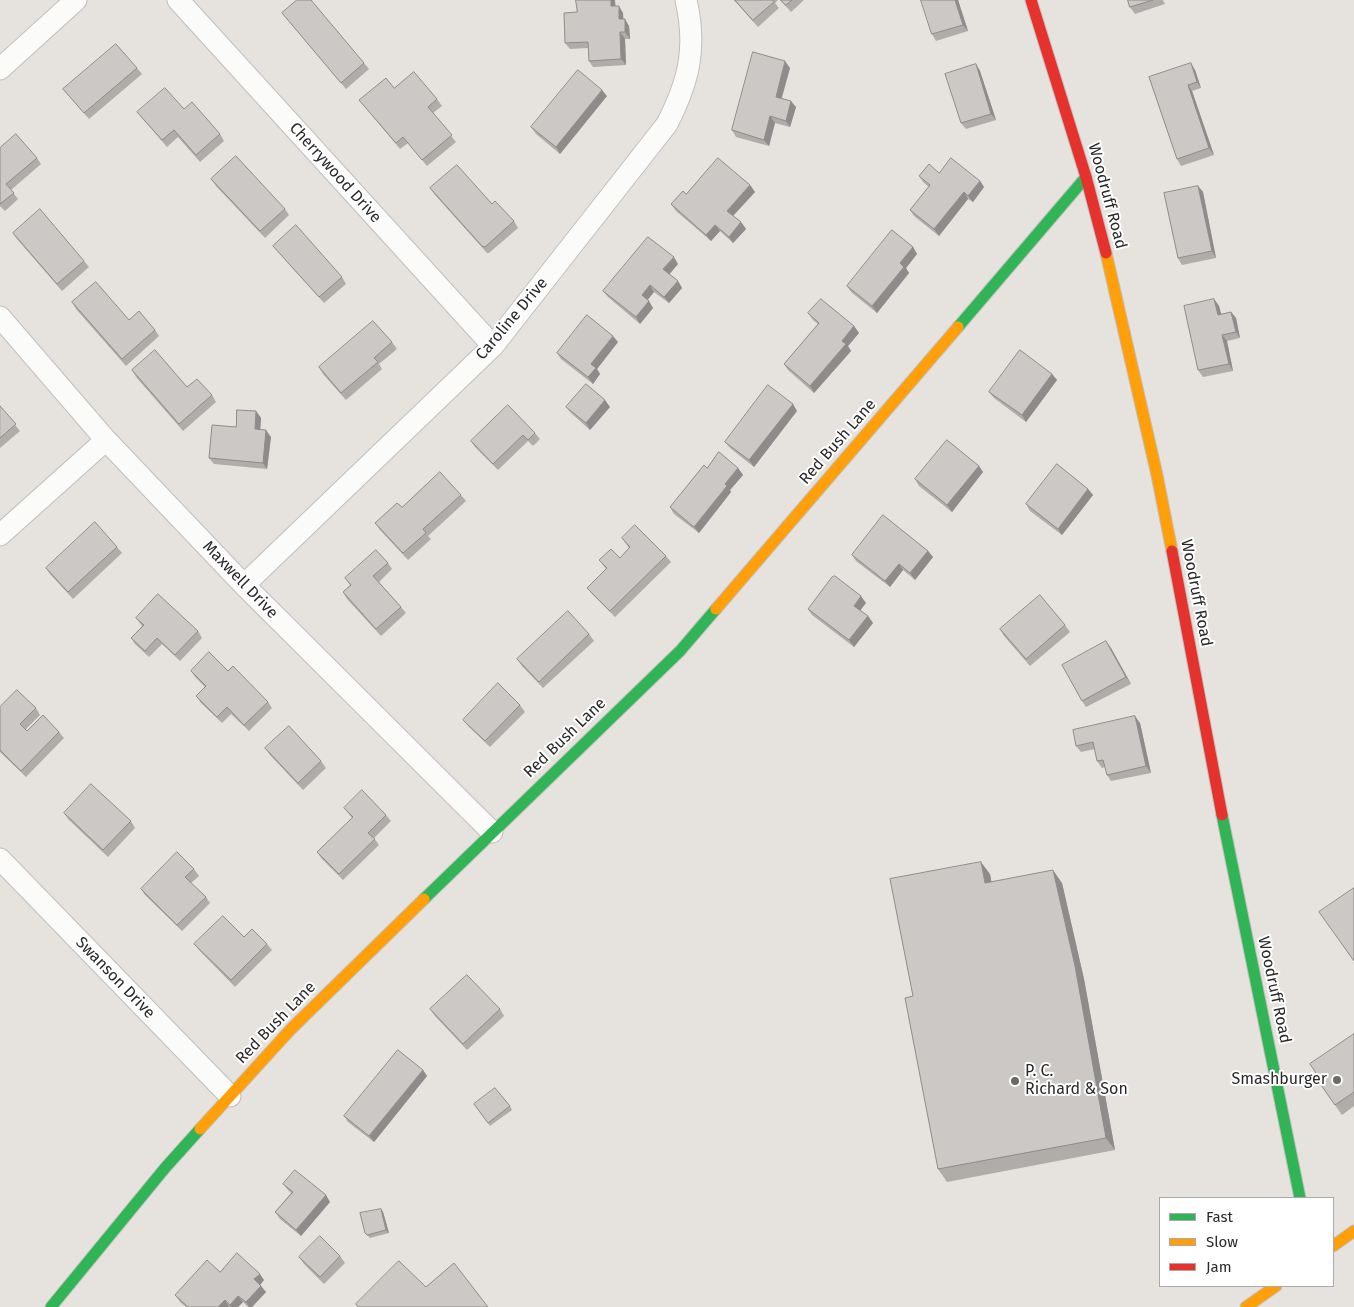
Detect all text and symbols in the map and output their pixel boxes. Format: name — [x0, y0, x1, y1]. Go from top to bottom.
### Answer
street label: Cherrywood Drive — [285, 119, 385, 227]
street label: Woodruff Road — [1084, 141, 1130, 251]
street label: Caroline Drive — [472, 274, 552, 364]
street label: Red Bush Lane — [796, 395, 880, 489]
street label: Maxwell Drive — [198, 537, 282, 623]
street label: Woodruff Road — [1176, 538, 1216, 648]
street label: Red Bush Lane — [520, 694, 610, 782]
street label: Swanson Drive — [71, 933, 159, 1023]
street label: Woodruff Road — [1253, 935, 1295, 1045]
street label: Red Bush Lane — [232, 978, 320, 1068]
place label: P. C. Richard & Son — [1025, 1062, 1128, 1100]
place label: Smashburger — [1231, 1070, 1327, 1090]
marker: Smashburger — [1331, 1074, 1343, 1086]
marker: P. C. Richard & Son — [1009, 1075, 1021, 1087]
legend — [1159, 1197, 1334, 1287]
text: Fast — [1206, 1208, 1233, 1226]
text: Slow — [1206, 1233, 1238, 1251]
text: Jam — [1206, 1258, 1232, 1276]

